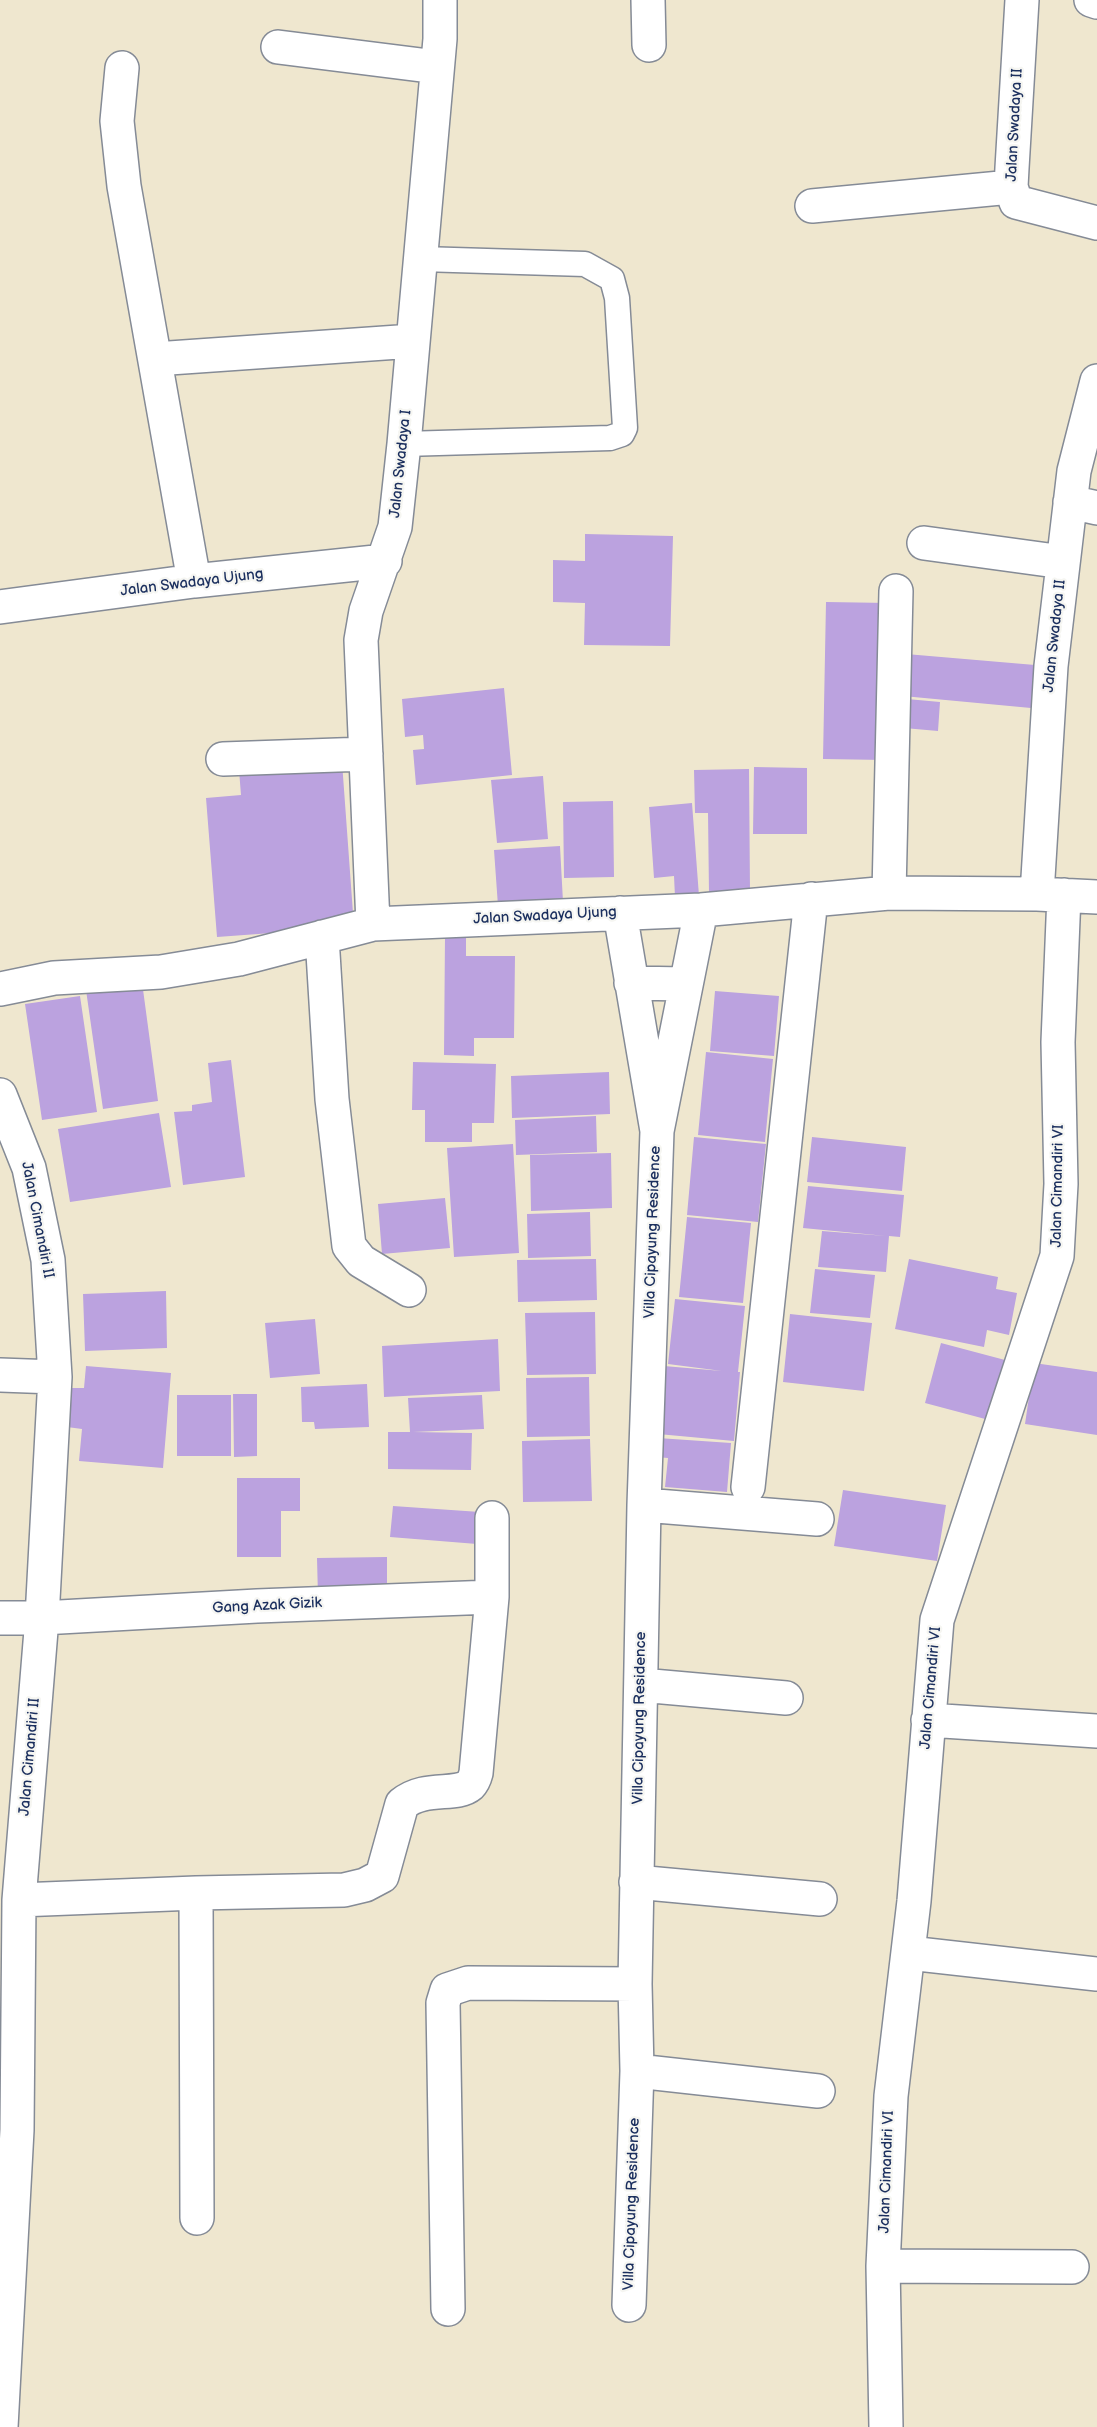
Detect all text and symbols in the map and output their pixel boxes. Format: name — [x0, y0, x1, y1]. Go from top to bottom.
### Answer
street label: Jalan Swadaya II — [1003, 68, 1027, 182]
street label: Jalan Swadaya I — [386, 409, 416, 519]
street label: Jalan Swadaya Ujung — [120, 565, 264, 601]
street label: Jalan Swadaya II — [1040, 579, 1070, 693]
street label: Jalan Swadaya Ujung — [473, 903, 617, 929]
street label: Jalan Cimandiri VI — [1048, 1124, 1068, 1248]
street label: Villa Cipayung Residence — [641, 1145, 665, 1319]
street label: Jalan Cimandiri II — [17, 1160, 57, 1280]
street label: Gang Azak Gizik — [212, 1594, 322, 1618]
street label: Jalan Cimandiri VI — [917, 1626, 945, 1750]
street label: Villa Cipayung Residence — [629, 1631, 651, 1805]
street label: Jalan Cimandiri II — [16, 1697, 44, 1817]
street label: Jalan Cimandiri VI — [876, 2110, 898, 2234]
street label: Villa Cipayung Residence — [620, 2117, 644, 2291]

